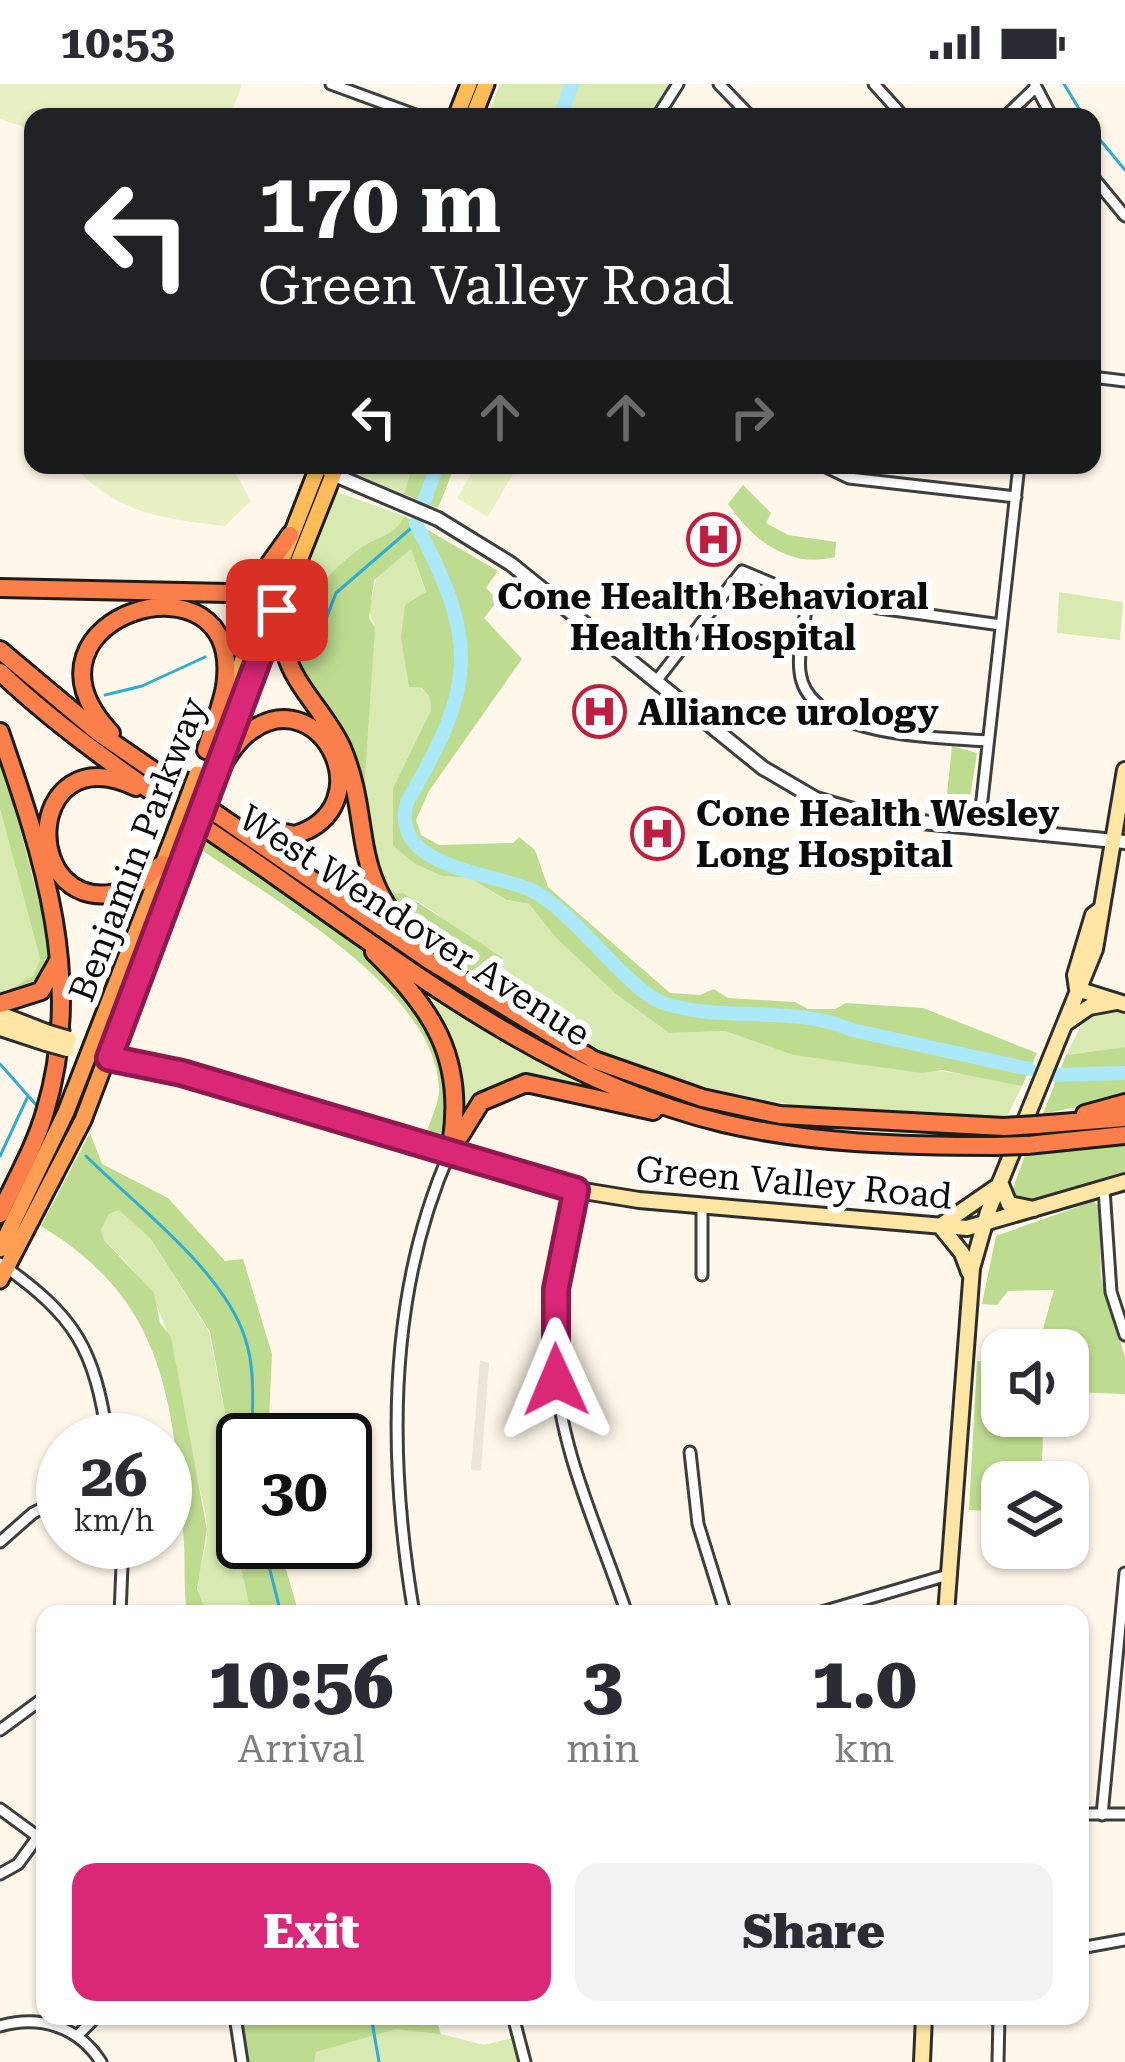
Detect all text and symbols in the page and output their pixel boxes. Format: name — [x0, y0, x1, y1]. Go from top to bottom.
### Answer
text: 10:53 — [60, 16, 175, 69]
text: 170 m — [258, 154, 501, 252]
icon: left — [60, 156, 216, 312]
text: Green Valley Road — [258, 254, 734, 317]
icon: left — [341, 384, 407, 450]
icon: ahead — [467, 384, 533, 450]
icon: ahead — [593, 384, 659, 450]
icon: right — [719, 384, 785, 450]
hospital icon: Cone Health Behavioral Health Hospital — [685, 512, 741, 568]
pin — [226, 559, 328, 661]
place label: Cone Health Behavioral Health Hospital — [497, 576, 929, 659]
icon: arrive — [244, 577, 310, 643]
hospital icon: Alliance urology — [571, 684, 627, 740]
street label: Benjamin Parkway — [61, 691, 215, 1007]
place label: Alliance urology — [638, 692, 939, 734]
place label: Cone Health Wesley Long Hospital — [696, 793, 1060, 876]
street label: West Wendover Avenue — [231, 797, 598, 1055]
hospital icon: Cone Health Wesley Long Hospital — [629, 806, 685, 862]
street label: Green Valley Road — [634, 1148, 954, 1218]
position arrow — [493, 1317, 619, 1443]
map controls — [981, 1329, 1089, 1569]
button: sound — [981, 1329, 1089, 1437]
speed limit sign: 30 — [216, 1413, 372, 1569]
text: 26 — [80, 1440, 148, 1511]
button: layers — [981, 1461, 1089, 1569]
text: km/h — [74, 1503, 154, 1538]
text: 10:56 — [209, 1641, 394, 1726]
text: 3 — [583, 1641, 623, 1726]
text: 1.0 — [812, 1641, 916, 1726]
text: Arrival — [238, 1726, 364, 1772]
text: min — [566, 1726, 639, 1772]
text: km — [834, 1726, 894, 1772]
button: Exit — [72, 1863, 551, 2001]
button: Share — [575, 1863, 1053, 2001]

